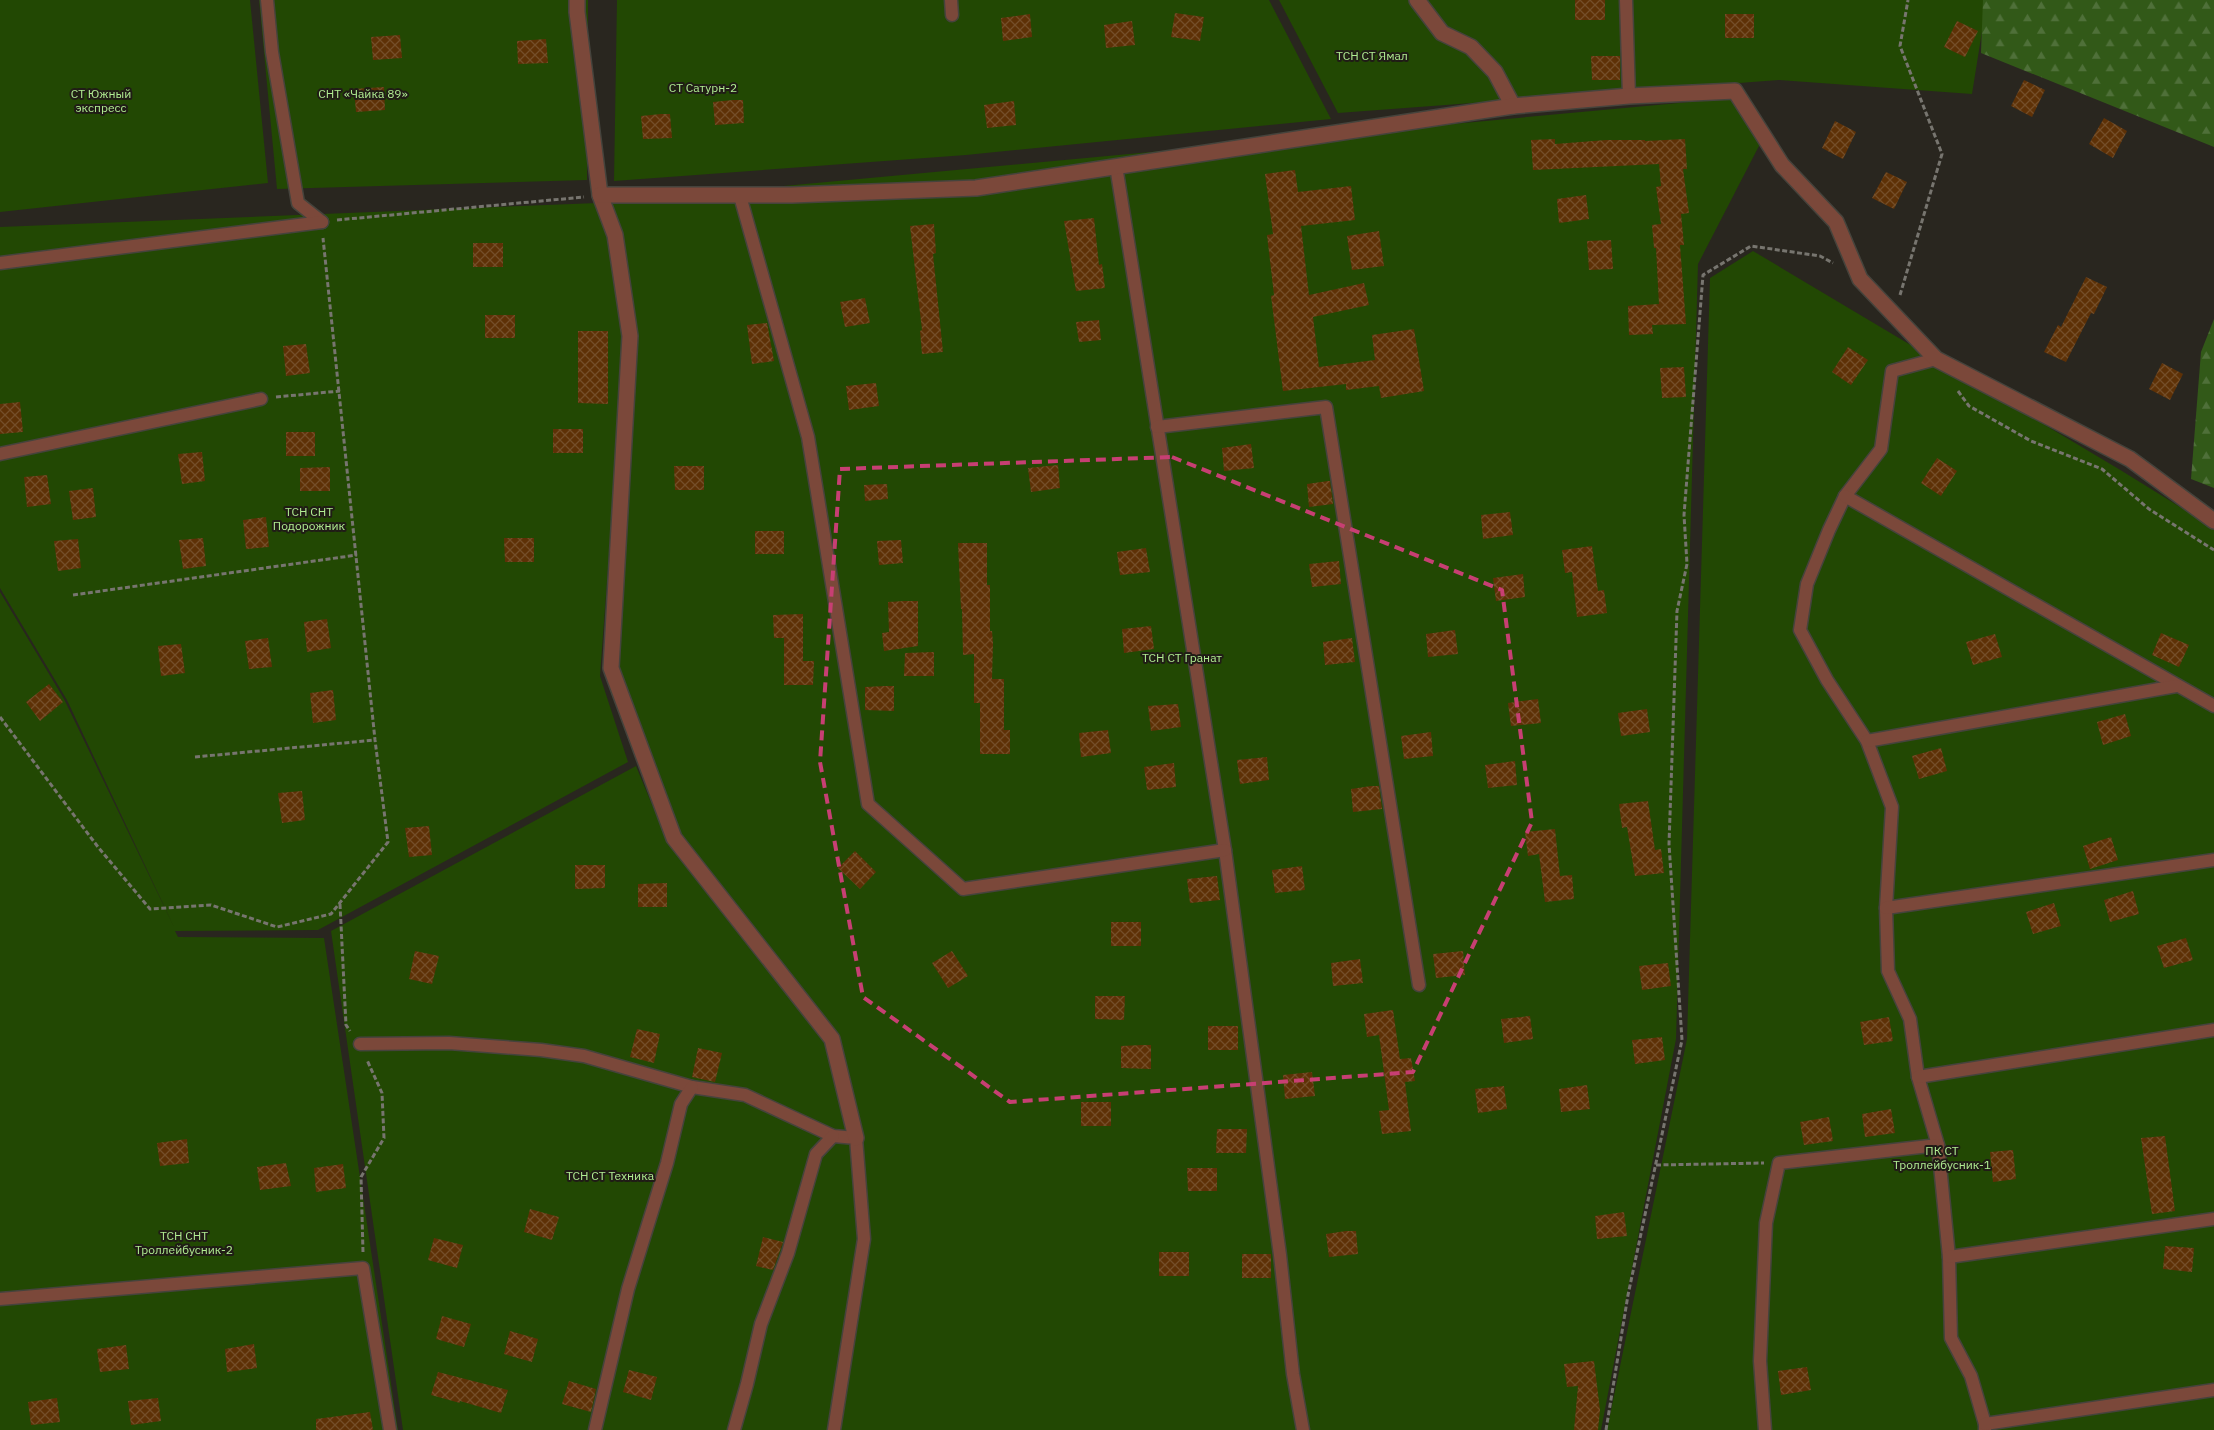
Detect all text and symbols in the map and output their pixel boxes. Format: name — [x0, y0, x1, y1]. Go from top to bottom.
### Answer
park label: ТСН СТ Ямал — [1336, 48, 1408, 63]
park label: СТ Сатурн-2 — [669, 80, 737, 95]
park label: СТ Южный экспресс — [71, 86, 131, 115]
park label: СНТ «Чайка 89» — [318, 86, 408, 101]
park label: ТСН СНТ Подорожник — [273, 504, 346, 533]
park label: ТСН СТ Гранат — [1142, 650, 1222, 665]
park label: ПК СТ Троллейбусник-1 — [1893, 1143, 1991, 1172]
park label: ТСН СТ Техника — [566, 1168, 655, 1183]
park label: ТСН СНТ Троллейбусник-2 — [135, 1228, 233, 1257]

